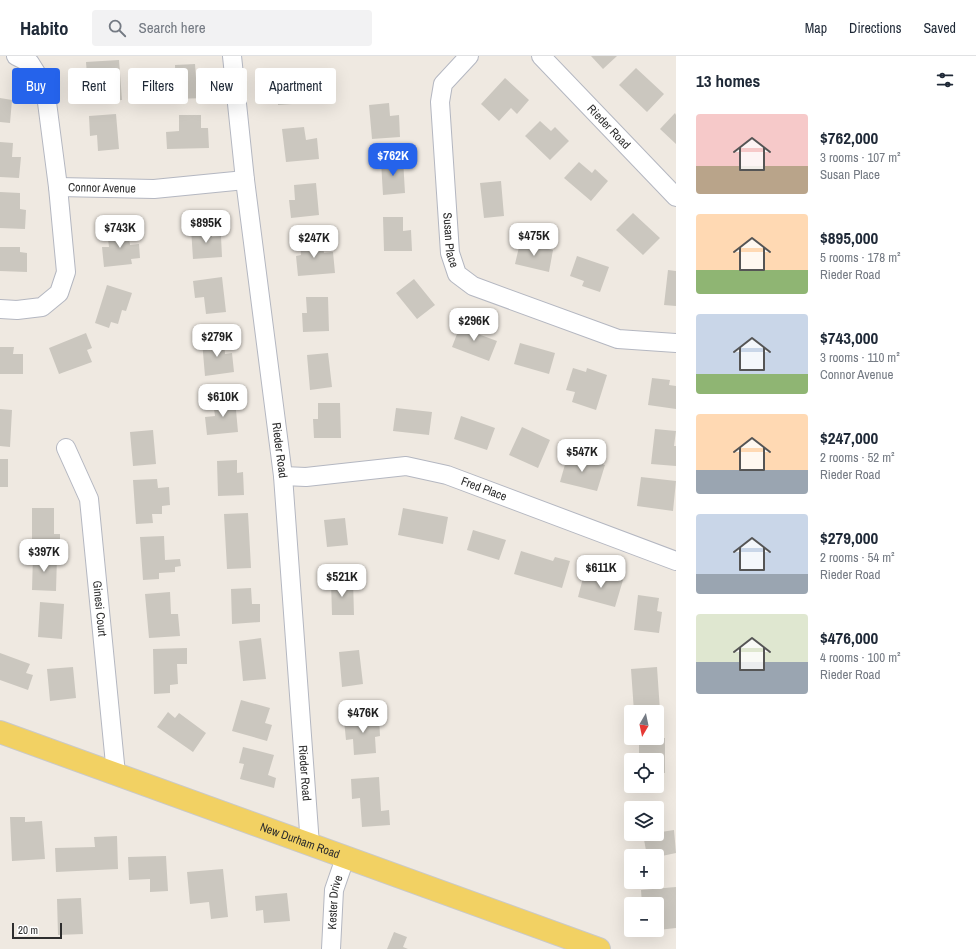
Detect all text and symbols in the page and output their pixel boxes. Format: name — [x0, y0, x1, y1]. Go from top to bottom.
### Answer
search box — [92, 10, 372, 46]
text: Habito — [20, 15, 68, 41]
icon: search — [106, 17, 128, 39]
text: Search here — [138, 17, 206, 38]
text: Map — [805, 19, 827, 37]
text: Directions — [849, 19, 901, 37]
text: Saved — [923, 19, 956, 37]
chip: Buy — [12, 68, 60, 104]
chip: Rent — [68, 68, 120, 104]
chip: Filters — [128, 68, 188, 104]
chip: New — [196, 68, 247, 104]
chip: Apartment — [255, 68, 336, 104]
text: 13 homes — [696, 69, 760, 92]
icon: filters — [934, 69, 956, 91]
street label: Rieder Road — [584, 101, 634, 153]
text: $762,000 — [820, 126, 878, 149]
icon: home — [728, 130, 776, 178]
pin: $762K — [365, 143, 421, 177]
text: $762K — [377, 147, 409, 164]
text: 3 rooms · 107 m² — [820, 149, 901, 166]
text: Susan Place — [820, 166, 880, 183]
street label: Connor Avenue — [68, 179, 136, 197]
pin: $895K — [178, 210, 234, 244]
street label: Susan Place — [439, 212, 462, 270]
text: $895K — [190, 214, 222, 231]
pin: $743K — [92, 215, 148, 249]
text: $743K — [104, 219, 136, 236]
pin: $475K — [506, 223, 562, 257]
pin: $247K — [286, 225, 342, 259]
text: $895,000 — [820, 226, 878, 249]
text: $475K — [518, 227, 550, 244]
text: $247K — [298, 229, 330, 246]
icon: home — [728, 230, 776, 278]
text: 5 rooms · 178 m² — [820, 249, 901, 266]
text: Rieder Road — [820, 266, 880, 283]
pin: $296K — [446, 308, 502, 342]
text: $296K — [458, 312, 490, 329]
pin: $279K — [189, 324, 245, 358]
text: $743,000 — [820, 326, 878, 349]
text: $279K — [201, 328, 233, 345]
icon: home — [728, 330, 776, 378]
text: 3 rooms · 110 m² — [820, 349, 900, 366]
text: Connor Avenue — [820, 366, 893, 383]
pin: $610K — [195, 384, 251, 418]
text: $610K — [207, 388, 239, 405]
street label: Rieder Road — [268, 421, 291, 479]
text: $247,000 — [820, 426, 878, 449]
icon: home — [728, 430, 776, 478]
pin: $547K — [554, 439, 610, 473]
text: $547K — [566, 443, 598, 460]
text: 2 rooms · 52 m² — [820, 449, 895, 466]
text: Rieder Road — [820, 466, 880, 483]
street label: Fred Place — [459, 473, 509, 505]
text: $279,000 — [820, 526, 878, 549]
icon: home — [728, 530, 776, 578]
pin: $397K — [16, 539, 72, 573]
text: $397K — [28, 543, 60, 560]
text: 2 rooms · 54 m² — [820, 549, 895, 566]
pin: $611K — [573, 555, 629, 589]
text: $611K — [586, 559, 616, 576]
pin: $521K — [314, 564, 370, 598]
text: Rieder Road — [820, 566, 880, 583]
text: $521K — [326, 568, 358, 585]
street label: Ginesi Court — [89, 580, 110, 637]
text: $476,000 — [820, 626, 878, 649]
icon: home — [728, 630, 776, 678]
text: 4 rooms · 100 m² — [820, 649, 901, 666]
text: Rieder Road — [820, 666, 880, 683]
pin: $476K — [335, 700, 391, 734]
text: $476K — [347, 704, 379, 721]
north arrow — [624, 705, 664, 745]
map controls — [624, 705, 664, 937]
street label: Rieder Road — [295, 745, 315, 802]
button: locate — [624, 753, 664, 793]
button: layers — [624, 801, 664, 841]
street label: New Durham Road — [258, 819, 342, 862]
button: + — [624, 849, 664, 889]
street label: Kester Drive — [324, 873, 347, 930]
button: − — [624, 897, 664, 937]
scale bar — [12, 921, 62, 940]
text: 20 m — [18, 923, 38, 937]

